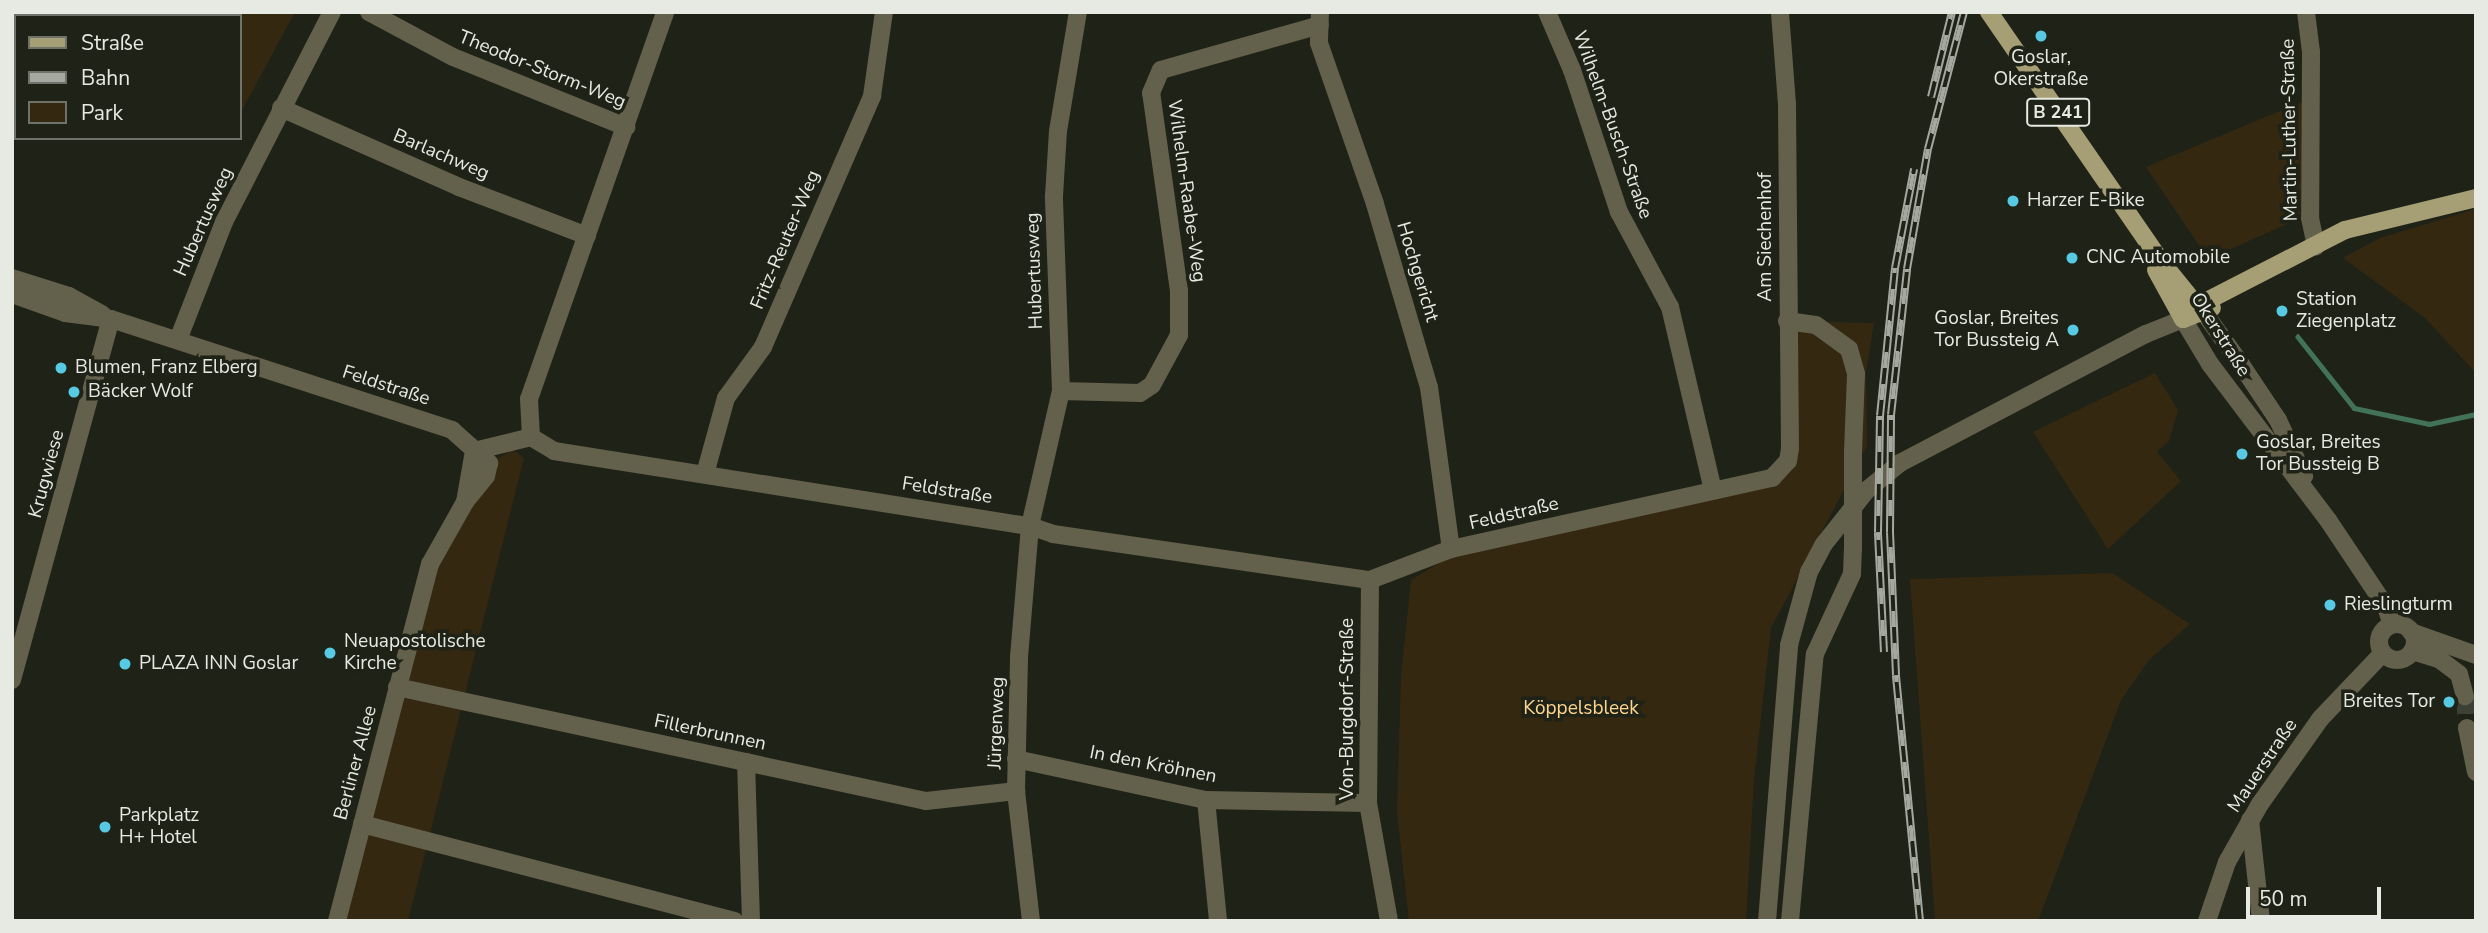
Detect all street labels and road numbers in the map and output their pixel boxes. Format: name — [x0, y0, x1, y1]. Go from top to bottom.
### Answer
street label: Theodor-Storm-Weg — [455, 26, 629, 114]
street label: Wilhelm-Busch-Straße — [1567, 28, 1657, 222]
street label: Martin-Luther-Straße — [2277, 38, 2303, 222]
street label: Wilhelm-Raabe-Weg — [1162, 98, 1210, 284]
road number: B 241 — [2025, 98, 2091, 127]
street label: Barlachweg — [390, 125, 492, 185]
street label: Hubertusweg — [170, 164, 238, 280]
street label: Fritz-Reuter-Weg — [746, 167, 826, 313]
street label: Am Siechenhof — [1755, 172, 1777, 302]
street label: Hubertusweg — [1022, 212, 1048, 330]
street label: Hochgericht — [1391, 219, 1443, 325]
street label: Okerstraße — [2185, 289, 2255, 381]
street label: Feldstraße — [339, 361, 433, 411]
street label: Krugwiese — [24, 427, 70, 521]
street label: Feldstraße — [900, 473, 994, 509]
street label: Feldstraße — [1467, 493, 1561, 535]
street label: Von-Burgdorf-Straße — [1337, 618, 1359, 800]
street label: Jürgenweg — [984, 676, 1010, 770]
street label: Berliner Allee — [330, 703, 382, 823]
street label: Fillerbrunnen — [652, 710, 768, 756]
street label: Mauerstraße — [2223, 715, 2303, 817]
street label: In den Kröhnen — [1088, 742, 1218, 788]

